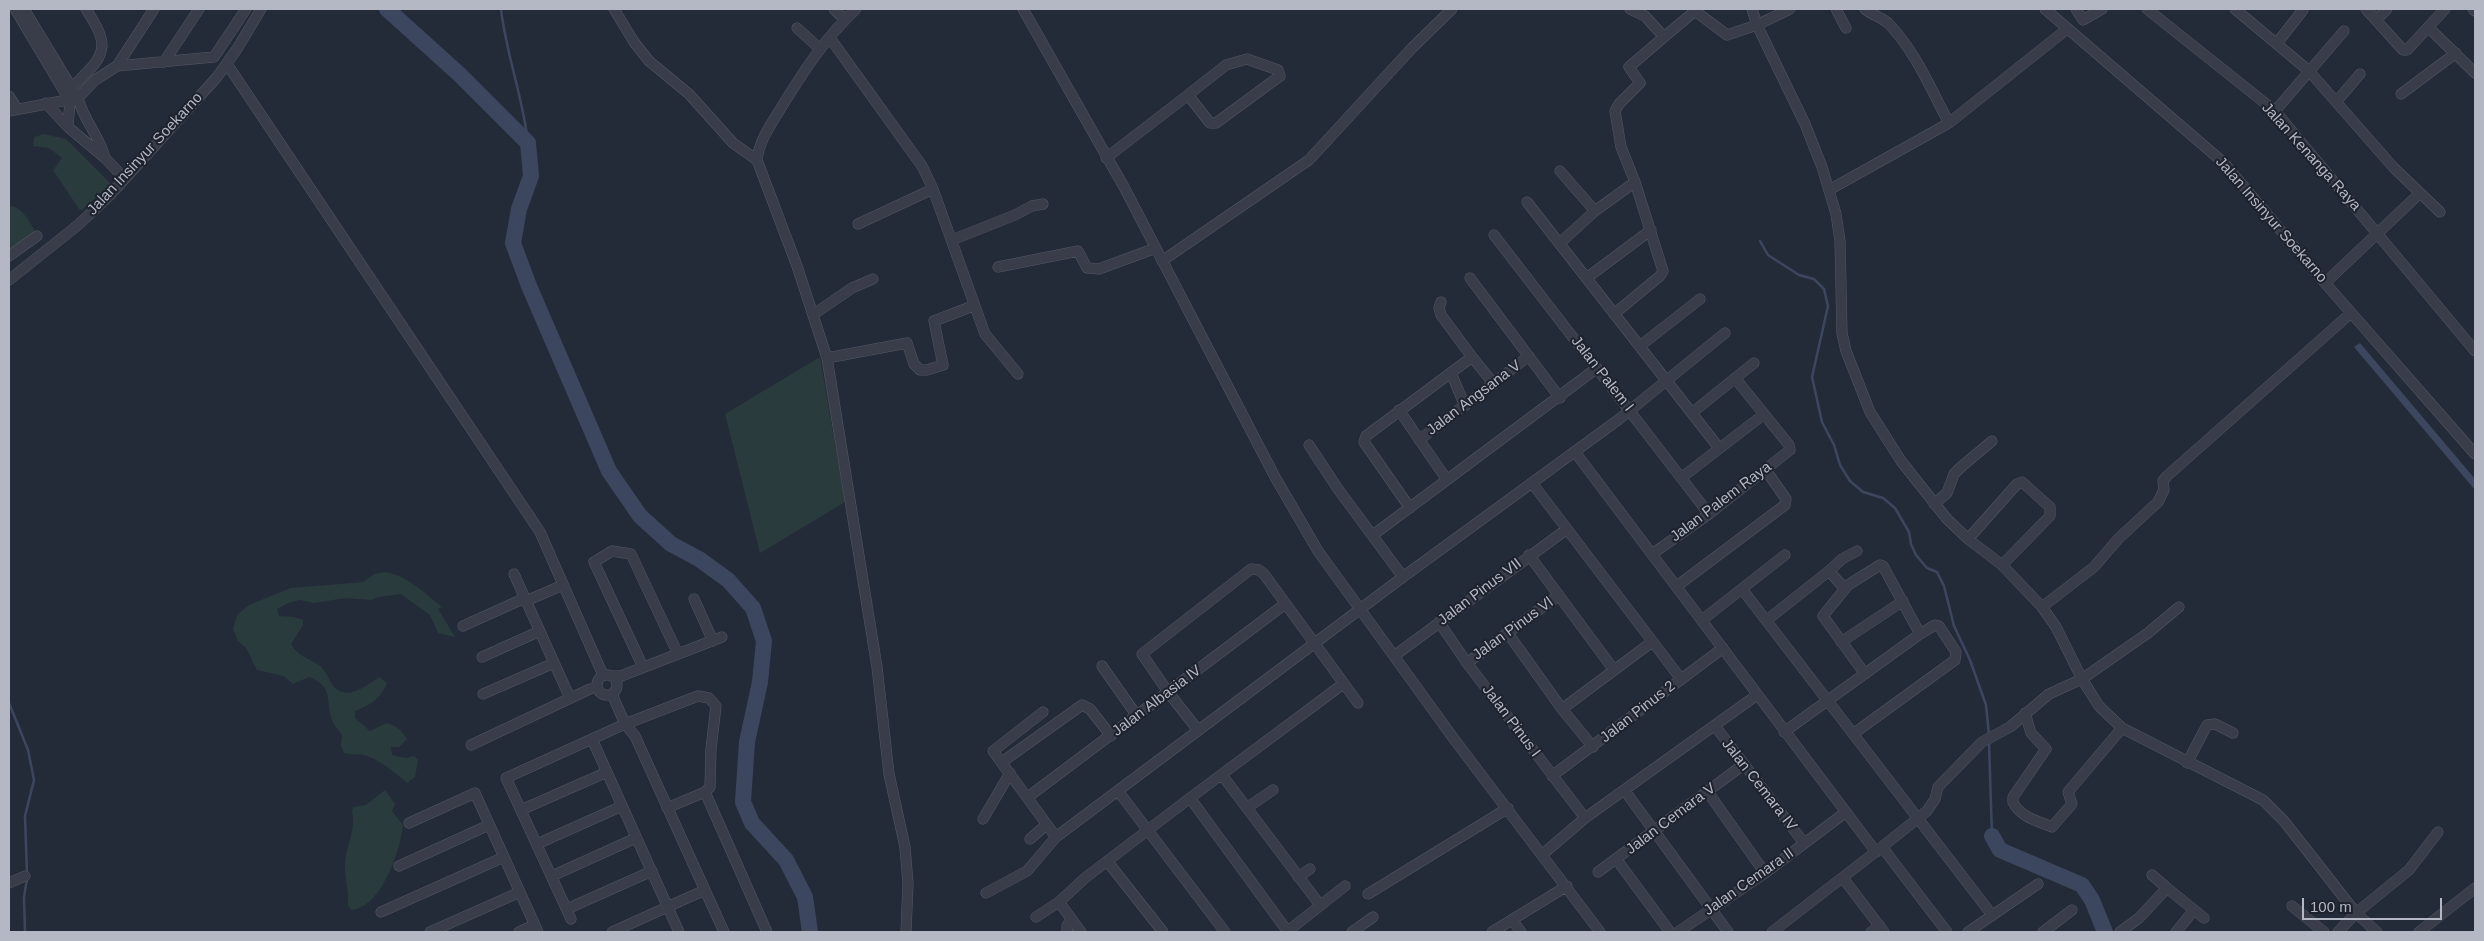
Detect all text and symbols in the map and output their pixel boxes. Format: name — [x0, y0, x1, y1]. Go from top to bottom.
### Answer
street label: Jalan Insinyur Soekarno — [84, 89, 206, 219]
street label: Jalan Kenanga Raya — [2258, 99, 2364, 215]
street label: Jalan Insinyur Soekarno — [2211, 153, 2331, 287]
street label: Jalan Palem I — [1567, 333, 1637, 415]
street label: Jalan Angsana V — [1423, 357, 1525, 439]
street label: Jalan Palem Raya — [1667, 458, 1775, 546]
street label: Jalan Pinus VII — [1435, 555, 1525, 629]
street label: Jalan Pinus Vl — [1469, 594, 1557, 664]
street label: Jalan Albasia lV — [1109, 662, 1205, 740]
street label: Jalan Pinus 2 — [1597, 677, 1679, 747]
street label: Jalan Pinus I — [1478, 681, 1544, 761]
street label: Jalan Cemara IV — [1718, 735, 1800, 835]
street label: Jalan Cemara V — [1623, 779, 1719, 859]
street label: Jalan Cemara II — [1700, 844, 1798, 920]
scale bar — [2304, 888, 2444, 920]
text: 100 m — [2310, 898, 2352, 915]

